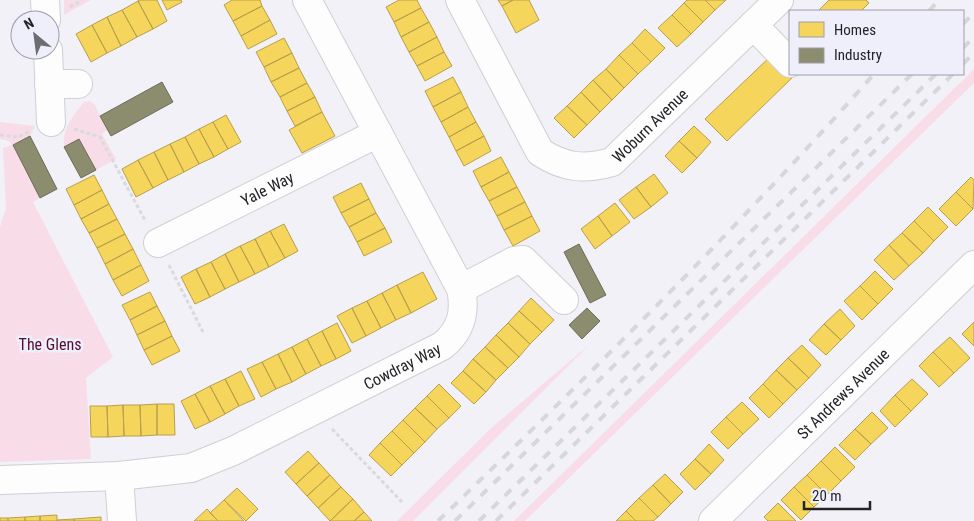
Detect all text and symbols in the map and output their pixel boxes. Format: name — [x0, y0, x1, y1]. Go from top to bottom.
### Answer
north arrow — [10, 10, 60, 60]
legend — [789, 10, 964, 75]
text: N — [21, 15, 36, 33]
text: Homes — [834, 21, 876, 39]
text: Industry — [834, 46, 882, 64]
street label: Woburn Avenue — [608, 84, 692, 166]
street label: Yale Way — [238, 167, 297, 210]
park label: The Glens — [19, 335, 81, 354]
street label: Cowdray Way — [360, 339, 444, 393]
street label: St Andrews Avenue — [793, 344, 893, 443]
scale bar — [804, 478, 870, 510]
text: 20 m — [812, 487, 842, 505]

